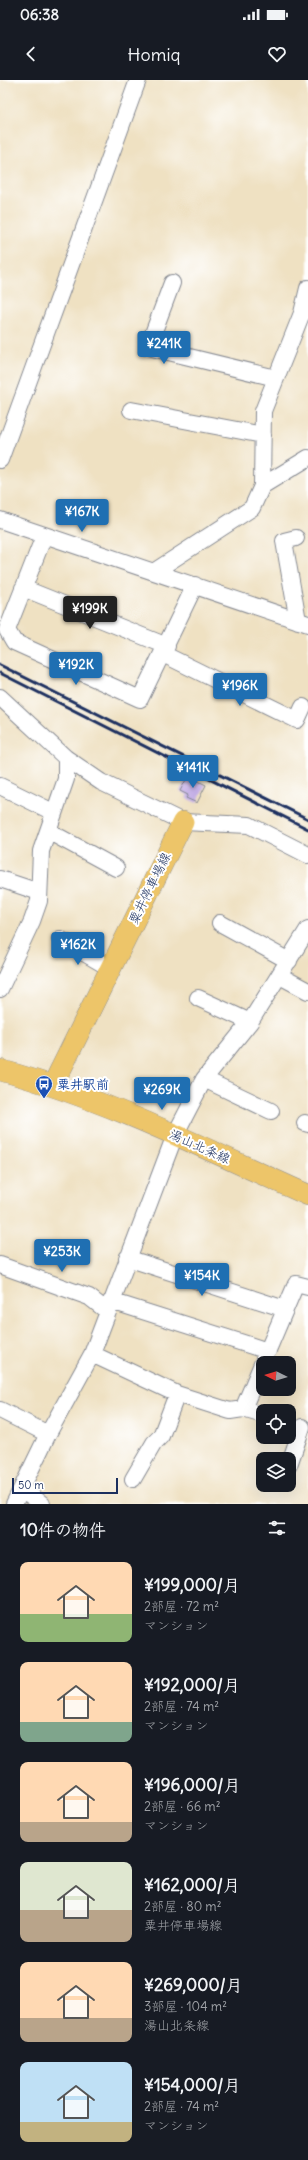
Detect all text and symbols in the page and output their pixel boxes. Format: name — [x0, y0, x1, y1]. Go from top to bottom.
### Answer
text: 06:38 — [20, 5, 59, 24]
icon: back — [20, 43, 42, 65]
text: Homiq — [128, 43, 180, 66]
icon: heart — [266, 43, 288, 65]
pin: ¥241K — [136, 331, 192, 365]
text: ¥241K — [146, 335, 182, 352]
pin: ¥167K — [54, 499, 110, 533]
text: ¥167K — [65, 503, 99, 520]
pin: ¥199K — [62, 596, 118, 630]
text: ¥199K — [72, 600, 108, 617]
pin: ¥192K — [48, 652, 104, 686]
text: ¥192K — [58, 656, 94, 673]
pin: ¥196K — [212, 673, 268, 707]
text: ¥196K — [222, 677, 258, 694]
pin: ¥141K — [165, 755, 221, 789]
text: ¥141K — [176, 759, 210, 776]
street label: 粟井停車場線 — [125, 849, 175, 927]
pin: ¥162K — [50, 932, 106, 966]
text: ¥162K — [60, 936, 96, 953]
bus stop icon: 粟井駅前 — [34, 1074, 54, 1099]
place label: 粟井駅前 — [57, 1076, 109, 1093]
pin: ¥269K — [134, 1077, 190, 1111]
text: ¥269K — [143, 1081, 181, 1098]
street label: 湯山北条線 — [167, 1125, 234, 1168]
pin: ¥253K — [34, 1239, 90, 1273]
text: ¥253K — [43, 1243, 81, 1260]
pin: ¥154K — [174, 1263, 230, 1297]
text: ¥154K — [184, 1267, 220, 1284]
north arrow — [256, 1356, 296, 1396]
map controls — [256, 1356, 296, 1492]
button: locate — [256, 1404, 296, 1444]
button: layers — [256, 1452, 296, 1492]
scale bar — [12, 1476, 118, 1495]
text: 50 m — [18, 1478, 44, 1492]
icon: filters — [266, 1517, 288, 1539]
text: 10件の物件 — [20, 1519, 106, 1541]
text: ¥199,000/月 — [144, 1574, 240, 1596]
icon: home — [52, 1578, 100, 1626]
text: 2部屋 · 72 m² — [144, 1598, 219, 1615]
text: マンション — [144, 1617, 208, 1634]
text: ¥192,000/月 — [144, 1674, 240, 1696]
icon: home — [52, 1678, 100, 1726]
text: 2部屋 · 74 m² — [144, 1698, 219, 1715]
text: マンション — [144, 1717, 208, 1734]
text: ¥196,000/月 — [144, 1774, 240, 1796]
icon: home — [52, 1778, 100, 1826]
text: 2部屋 · 66 m² — [144, 1798, 221, 1815]
text: マンション — [144, 1817, 208, 1834]
text: ¥162,000/月 — [144, 1874, 240, 1896]
icon: home — [52, 1878, 100, 1926]
text: 2部屋 · 80 m² — [144, 1898, 222, 1915]
text: 粟井停車場線 — [144, 1917, 222, 1934]
text: ¥269,000/月 — [144, 1974, 243, 1996]
icon: home — [52, 1978, 100, 2026]
text: 3部屋 · 104 m² — [144, 1998, 227, 2015]
text: 湯山北条線 — [144, 2017, 209, 2034]
text: ¥154,000/月 — [144, 2074, 240, 2096]
icon: home — [52, 2078, 100, 2126]
text: 2部屋 · 74 m² — [144, 2098, 219, 2115]
text: マンション — [144, 2117, 208, 2134]

